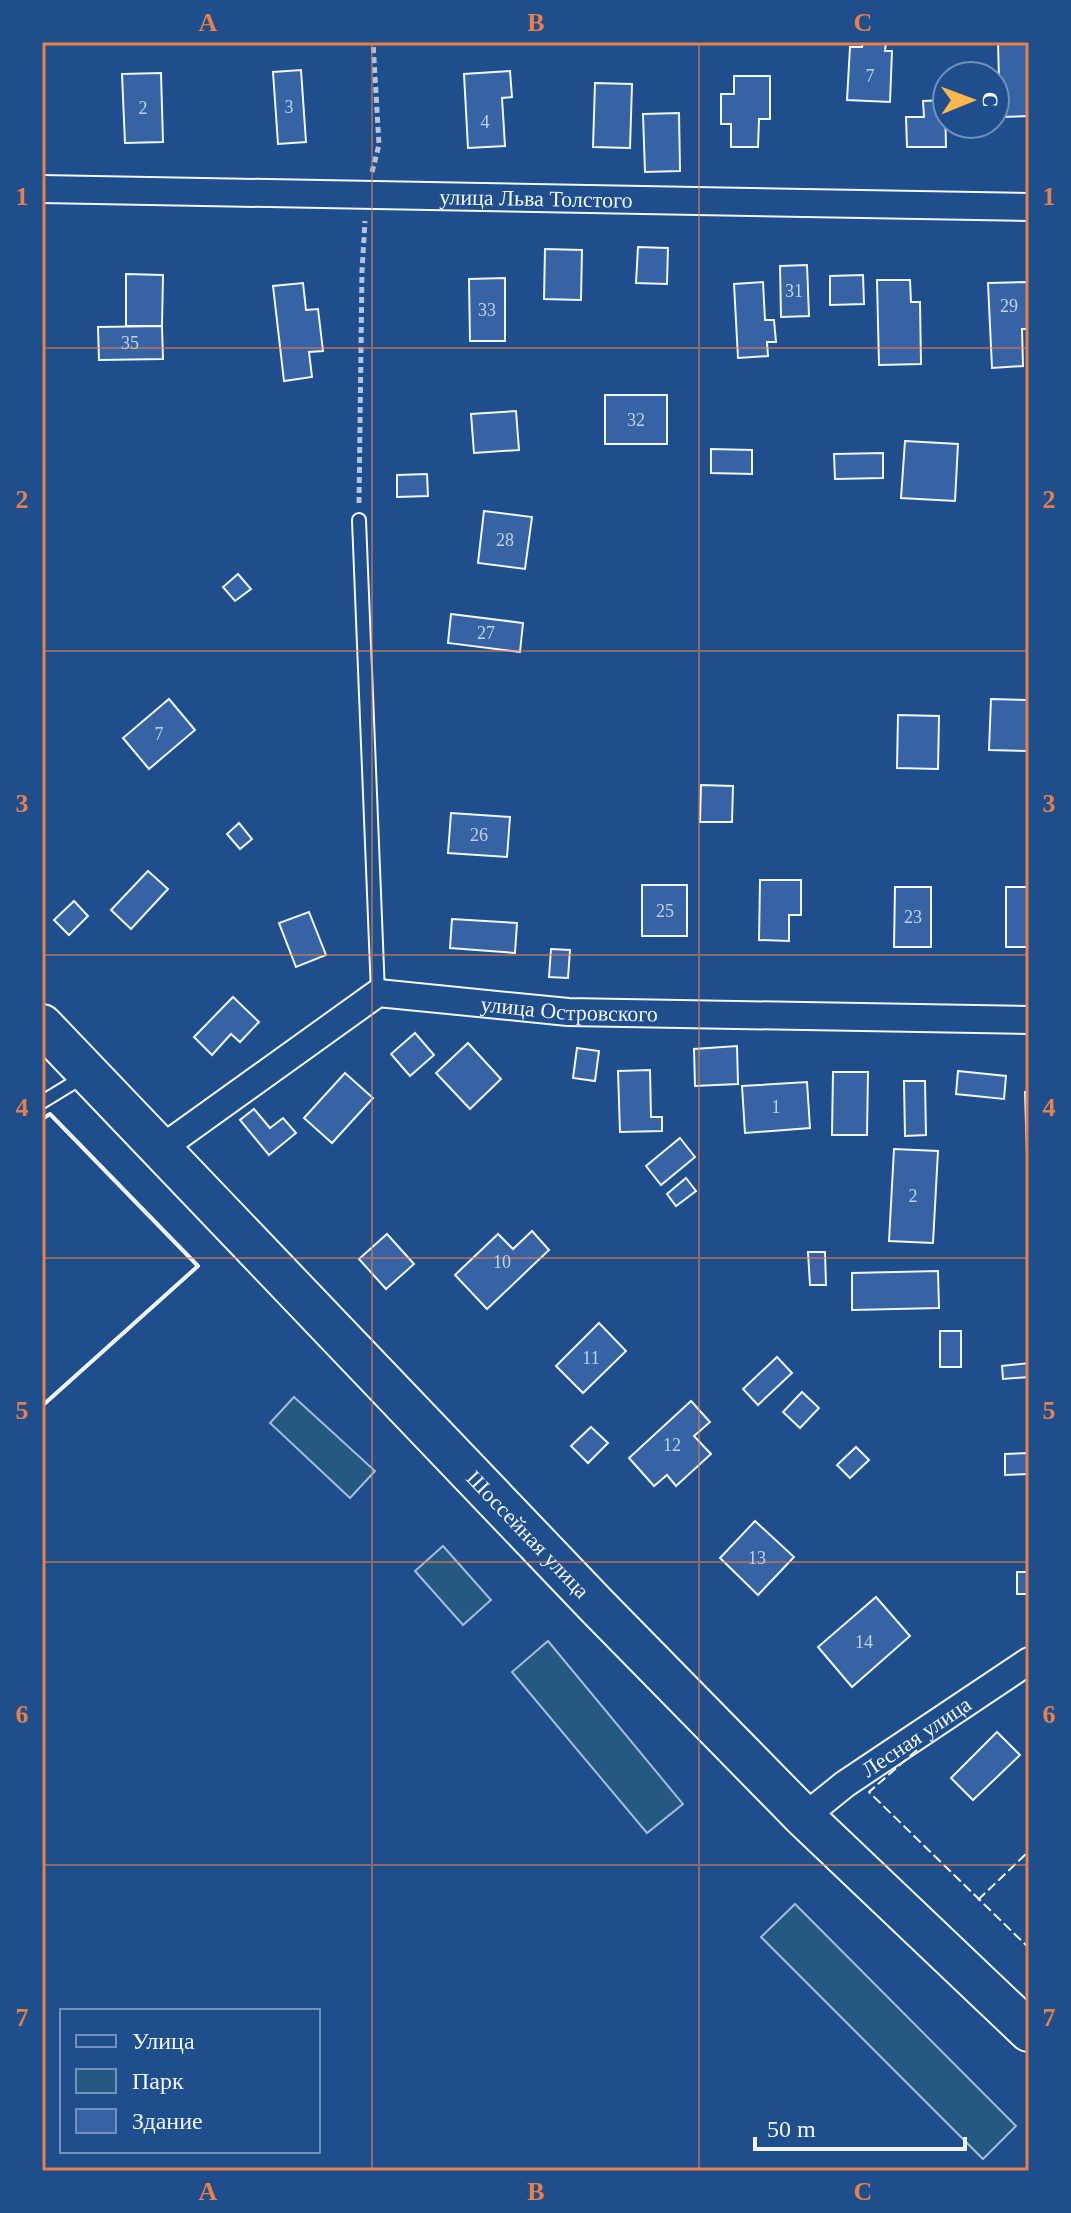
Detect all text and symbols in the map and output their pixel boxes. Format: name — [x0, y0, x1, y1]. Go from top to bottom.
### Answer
text: A — [199, 8, 218, 37]
text: B — [527, 8, 545, 37]
text: C — [854, 8, 872, 37]
north arrow — [931, 60, 1011, 140]
house number: 7 — [866, 66, 875, 86]
text: С — [978, 91, 1003, 108]
house number: 3 — [285, 97, 294, 117]
house number: 2 — [139, 98, 148, 118]
house number: 4 — [481, 112, 490, 132]
text: 1 — [16, 182, 29, 211]
text: 1 — [1043, 182, 1056, 211]
street label: улица Льва Толстого — [439, 184, 633, 213]
house number: 31 — [785, 281, 803, 301]
house number: 29 — [1000, 296, 1018, 316]
house number: 33 — [478, 300, 496, 320]
house number: 35 — [121, 333, 139, 353]
house number: 32 — [627, 410, 645, 430]
text: 2 — [16, 485, 29, 514]
text: 2 — [1043, 485, 1056, 514]
house number: 28 — [496, 530, 514, 550]
house number: 27 — [477, 623, 495, 643]
house number: 7 — [155, 724, 164, 744]
text: 3 — [16, 789, 29, 818]
text: 3 — [1043, 789, 1056, 818]
house number: 26 — [470, 825, 488, 845]
house number: 25 — [656, 901, 674, 921]
house number: 23 — [904, 907, 922, 927]
street label: улица Островского — [480, 991, 658, 1027]
text: 4 — [16, 1093, 29, 1122]
text: 4 — [1043, 1093, 1056, 1122]
house number: 1 — [772, 1097, 781, 1117]
house number: 2 — [909, 1186, 918, 1206]
house number: 10 — [493, 1252, 511, 1272]
house number: 11 — [582, 1348, 600, 1368]
text: 5 — [16, 1396, 29, 1425]
text: 5 — [1043, 1396, 1056, 1425]
house number: 12 — [663, 1435, 681, 1455]
street label: Шоссейная улица — [461, 1466, 595, 1603]
house number: 13 — [748, 1548, 766, 1568]
house number: 14 — [855, 1632, 873, 1652]
street label: Лесная улица — [857, 1691, 976, 1782]
text: 6 — [16, 1700, 29, 1729]
text: 6 — [1043, 1700, 1056, 1729]
text: 7 — [16, 2003, 29, 2032]
text: 7 — [1043, 2003, 1056, 2032]
legend — [60, 2009, 320, 2153]
text: Улица — [132, 2028, 195, 2054]
text: Парк — [132, 2068, 184, 2094]
scale bar — [755, 2101, 965, 2151]
text: Здание — [132, 2108, 203, 2134]
text: 50 m — [767, 2116, 816, 2142]
text: A — [199, 2177, 218, 2206]
text: B — [527, 2177, 545, 2206]
text: C — [854, 2177, 872, 2206]

